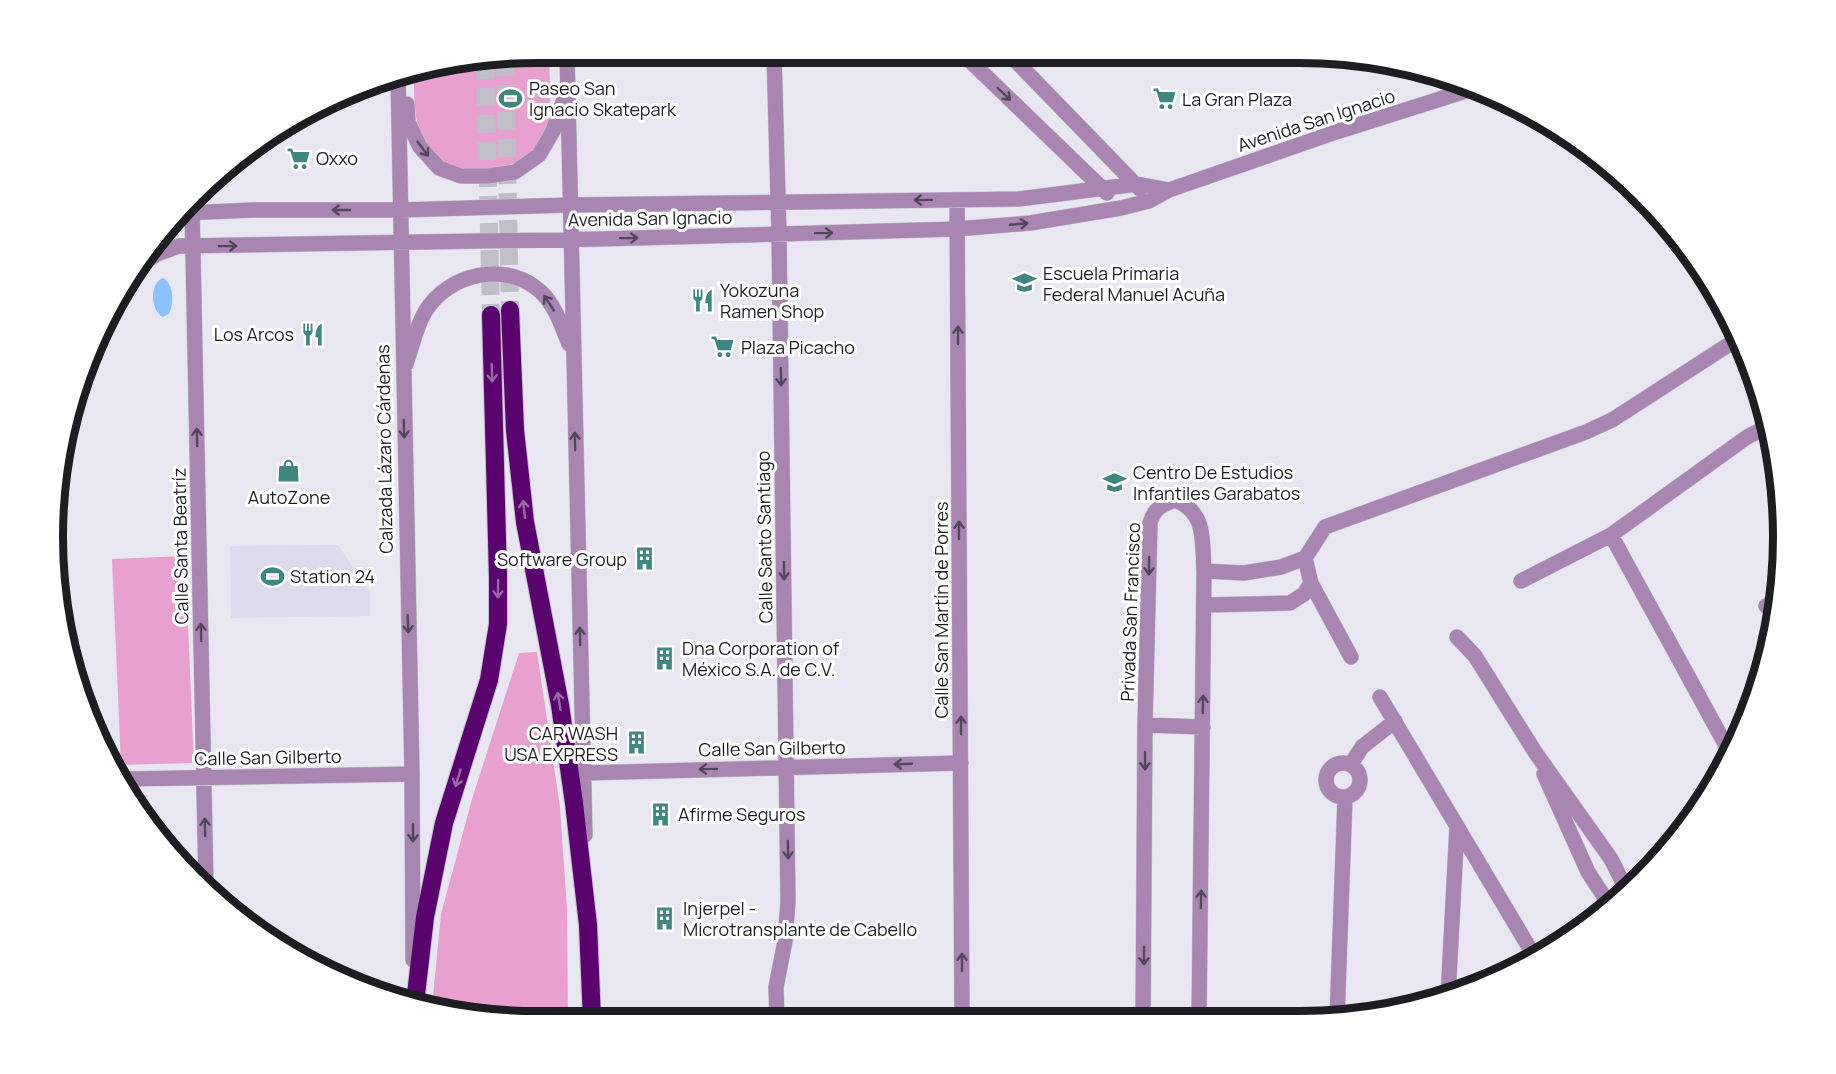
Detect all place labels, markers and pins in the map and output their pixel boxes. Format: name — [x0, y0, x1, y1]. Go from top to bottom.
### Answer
place label: Paseo San Ignacio Skatepark — [529, 76, 677, 121]
sports icon: Paseo San Ignacio Skatepark — [498, 85, 524, 111]
supermarket icon: La Gran Plaza — [1151, 86, 1177, 112]
place label: La Gran Plaza — [1182, 87, 1292, 111]
supermarket icon: Oxxo — [285, 145, 311, 171]
place label: Oxxo — [316, 146, 358, 170]
place label: Escuela Primaria Federal Manuel Acuña — [1043, 261, 1225, 306]
school or university icon: Escuela Primaria Federal Manuel Acuña — [1012, 270, 1038, 296]
place label: Yokozuna Ramen Shop — [720, 278, 824, 323]
restaurant icon: Yokozuna Ramen Shop — [689, 287, 715, 313]
restaurant icon: Los Arcos — [299, 321, 325, 347]
place label: Los Arcos — [214, 322, 294, 346]
supermarket icon: Plaza Picacho — [710, 334, 736, 360]
place label: Plaza Picacho — [741, 335, 855, 359]
shop icon: AutoZone — [276, 458, 302, 484]
place label: Centro De Estudios Infantiles Garabatos — [1133, 460, 1300, 505]
school or university icon: Centro De Estudios Infantiles Garabatos — [1102, 469, 1128, 495]
place label: AutoZone — [248, 485, 330, 509]
building icon: Software Group — [632, 546, 658, 572]
place label: Software Group — [497, 547, 627, 571]
sports icon: Station 24 — [259, 563, 285, 589]
place label: Station 24 — [290, 564, 375, 588]
place label: Dna Corporation of México S.A. de C.V. — [682, 636, 840, 681]
building icon: Dna Corporation of México S.A. de C.V. — [651, 645, 677, 671]
place label: CAR WASH USA EXPRESS — [504, 721, 618, 766]
building icon: CAR WASH USA EXPRESS — [623, 730, 649, 756]
building icon: Afirme Seguros — [647, 801, 673, 827]
place label: Afirme Seguros — [678, 802, 805, 826]
place label: Injerpel - Microtransplante de Cabello — [683, 896, 917, 941]
building icon: Injerpel - Microtransplante de Cabello — [652, 905, 678, 931]

